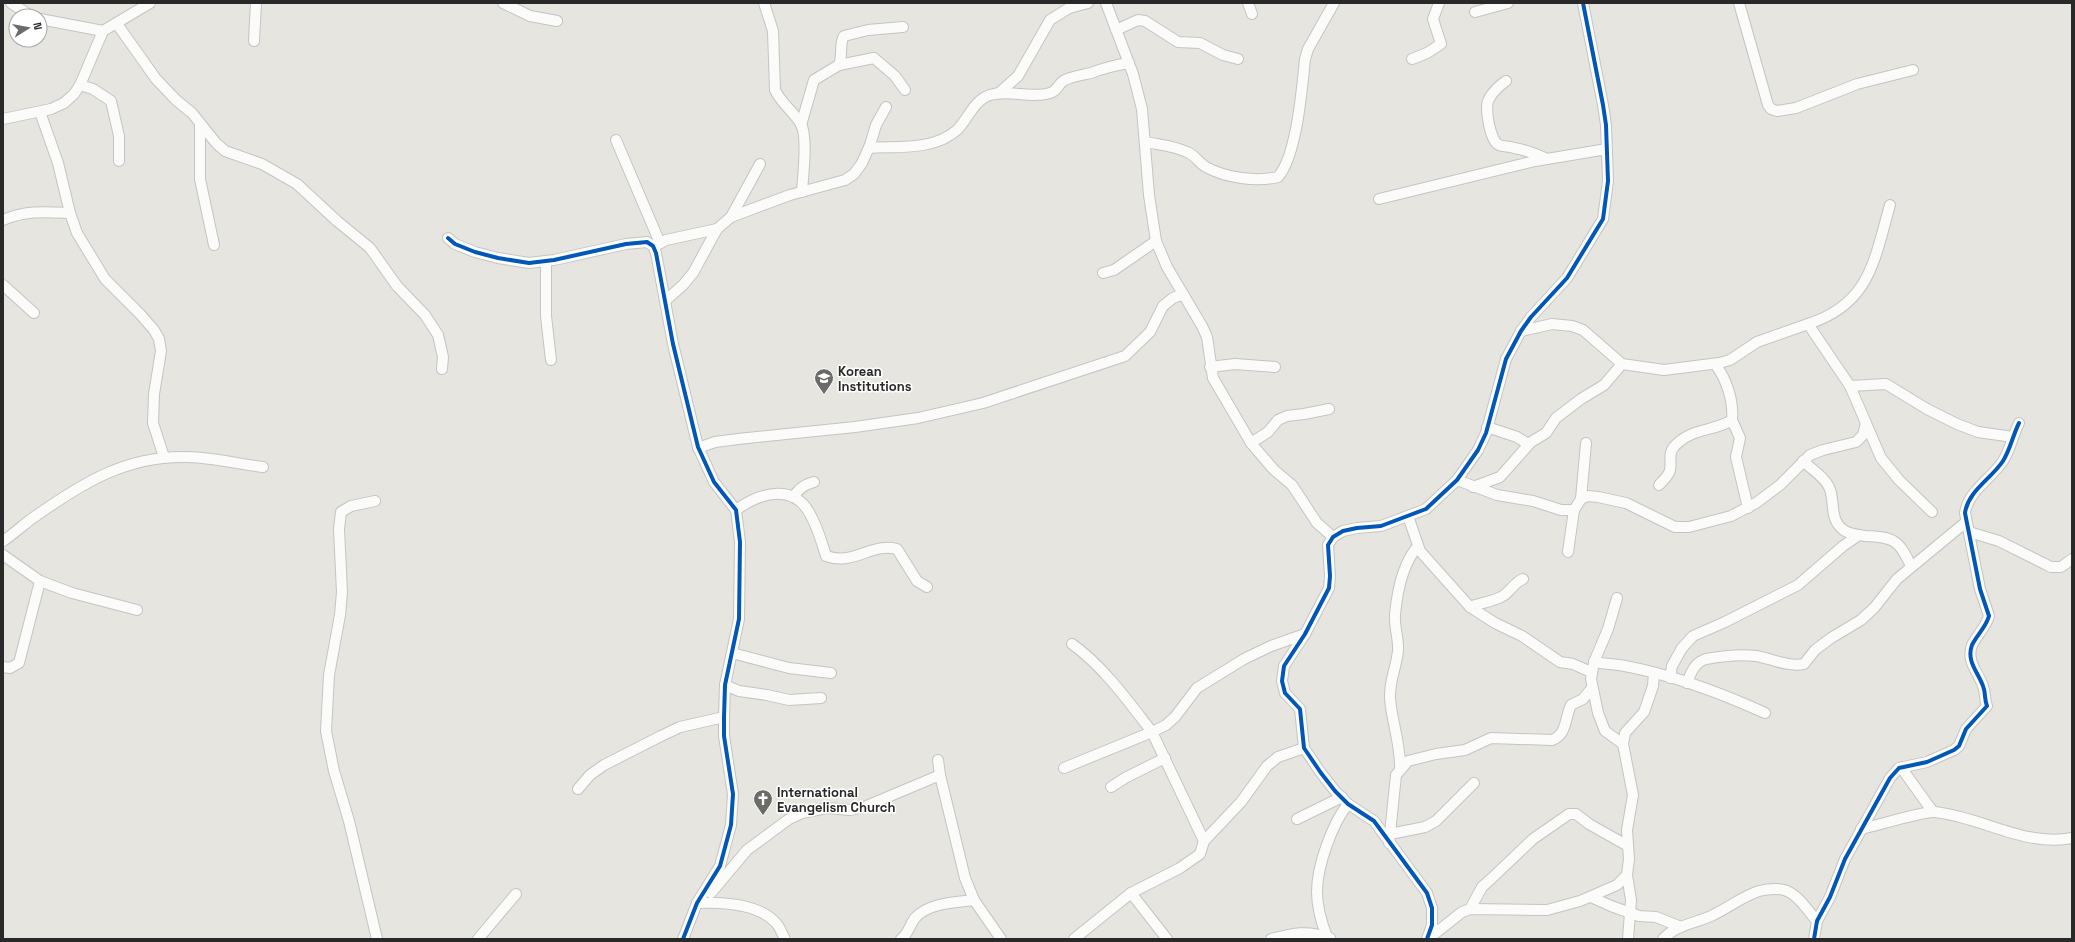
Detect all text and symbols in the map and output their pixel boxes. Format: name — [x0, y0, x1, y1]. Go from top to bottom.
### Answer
north arrow — [8, 8, 48, 48]
text: N — [30, 21, 45, 31]
place label: Korean Institutions — [838, 363, 912, 395]
school or university icon: Korean Institutions — [813, 367, 835, 395]
place label: International Evangelism Church — [777, 784, 895, 816]
church icon: International Evangelism Church — [752, 788, 774, 816]

